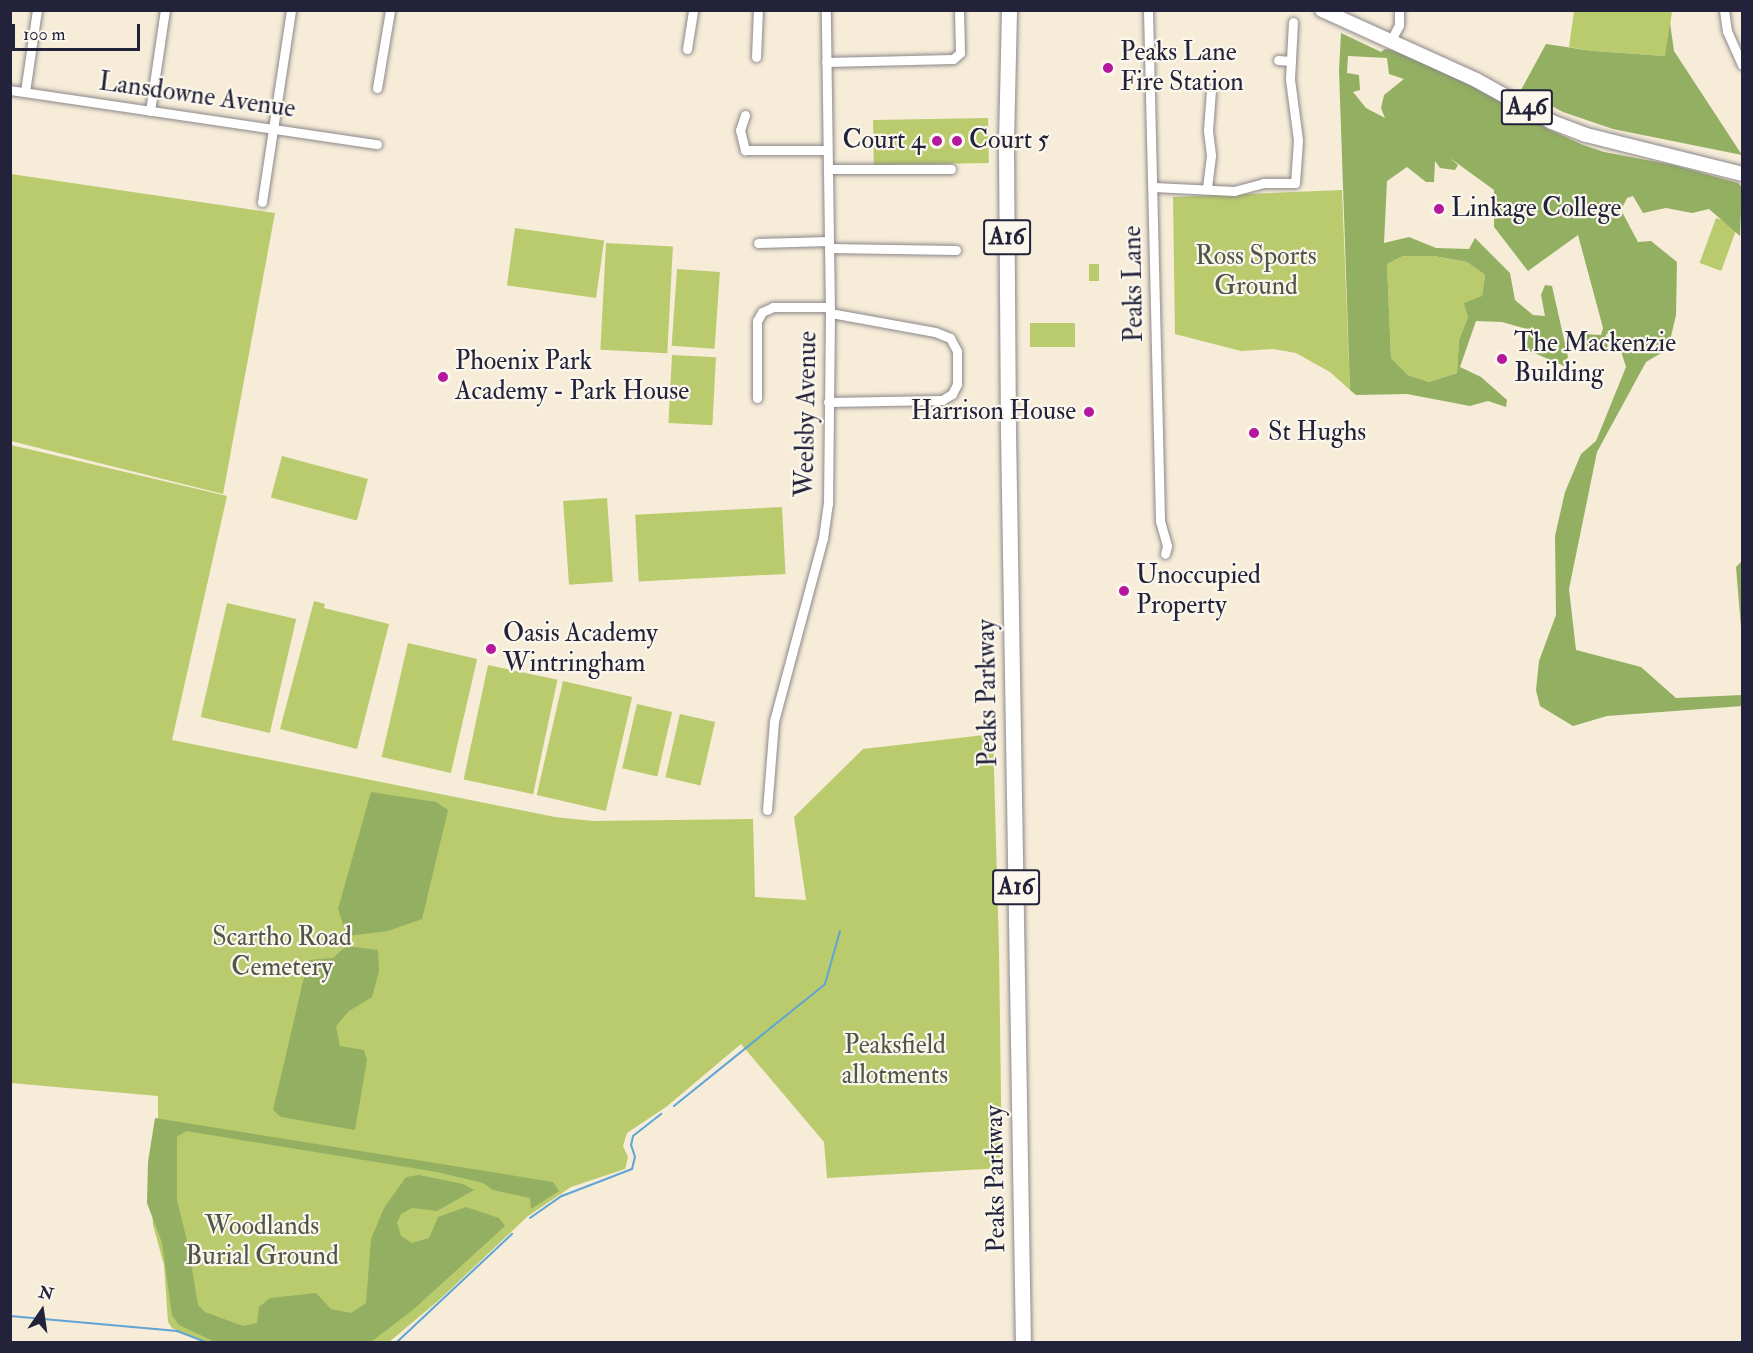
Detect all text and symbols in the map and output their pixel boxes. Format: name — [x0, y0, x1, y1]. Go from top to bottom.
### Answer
scale bar — [15, 12, 142, 50]
text: 100 m — [23, 23, 66, 46]
place label: Peaks Lane Fire Station — [1120, 37, 1244, 98]
marker: Peaks Lane Fire Station — [1101, 61, 1115, 75]
street label: Lansdowne Avenue — [97, 67, 297, 125]
road number: A46 — [1500, 86, 1554, 128]
place label: Court 4 — [842, 125, 925, 157]
place label: Court 5 — [969, 125, 1049, 157]
marker: Court 4 — [930, 134, 944, 148]
marker: Court 5 — [950, 134, 964, 148]
place label: Linkage College — [1451, 193, 1621, 225]
marker: Linkage College — [1432, 202, 1446, 216]
road number: A16 — [983, 216, 1031, 258]
street label: Peaks Lane — [1117, 225, 1151, 343]
park label: Ross Sports Ground — [1195, 241, 1317, 302]
place label: The Mackenzie Building — [1514, 328, 1676, 390]
street label: Weelsby Avenue — [790, 331, 824, 497]
place label: Phoenix Park Academy - Park House — [455, 346, 689, 408]
marker: The Mackenzie Building — [1495, 352, 1509, 366]
marker: Phoenix Park Academy - Park House — [436, 370, 450, 384]
place label: Harrison House — [911, 396, 1076, 428]
marker: Harrison House — [1080, 403, 1098, 421]
place label: St Hughs — [1268, 417, 1366, 449]
marker: St Hughs — [1245, 424, 1263, 442]
place label: Unoccupied Property — [1136, 560, 1261, 622]
marker: Unoccupied Property — [1117, 584, 1131, 598]
place label: Oasis Academy Wintringham — [503, 618, 658, 680]
street label: Peaks Parkway — [971, 619, 1005, 767]
marker: Oasis Academy Wintringham — [484, 642, 498, 656]
road number: A16 — [992, 866, 1040, 908]
park label: Scartho Road Cemetery — [212, 922, 352, 984]
park label: Peaksfield allotments — [842, 1030, 948, 1092]
street label: Peaks Parkway — [979, 1105, 1013, 1253]
park label: Woodlands Burial Ground — [185, 1211, 339, 1272]
north arrow — [12, 1281, 72, 1341]
text: N — [37, 1282, 55, 1305]

